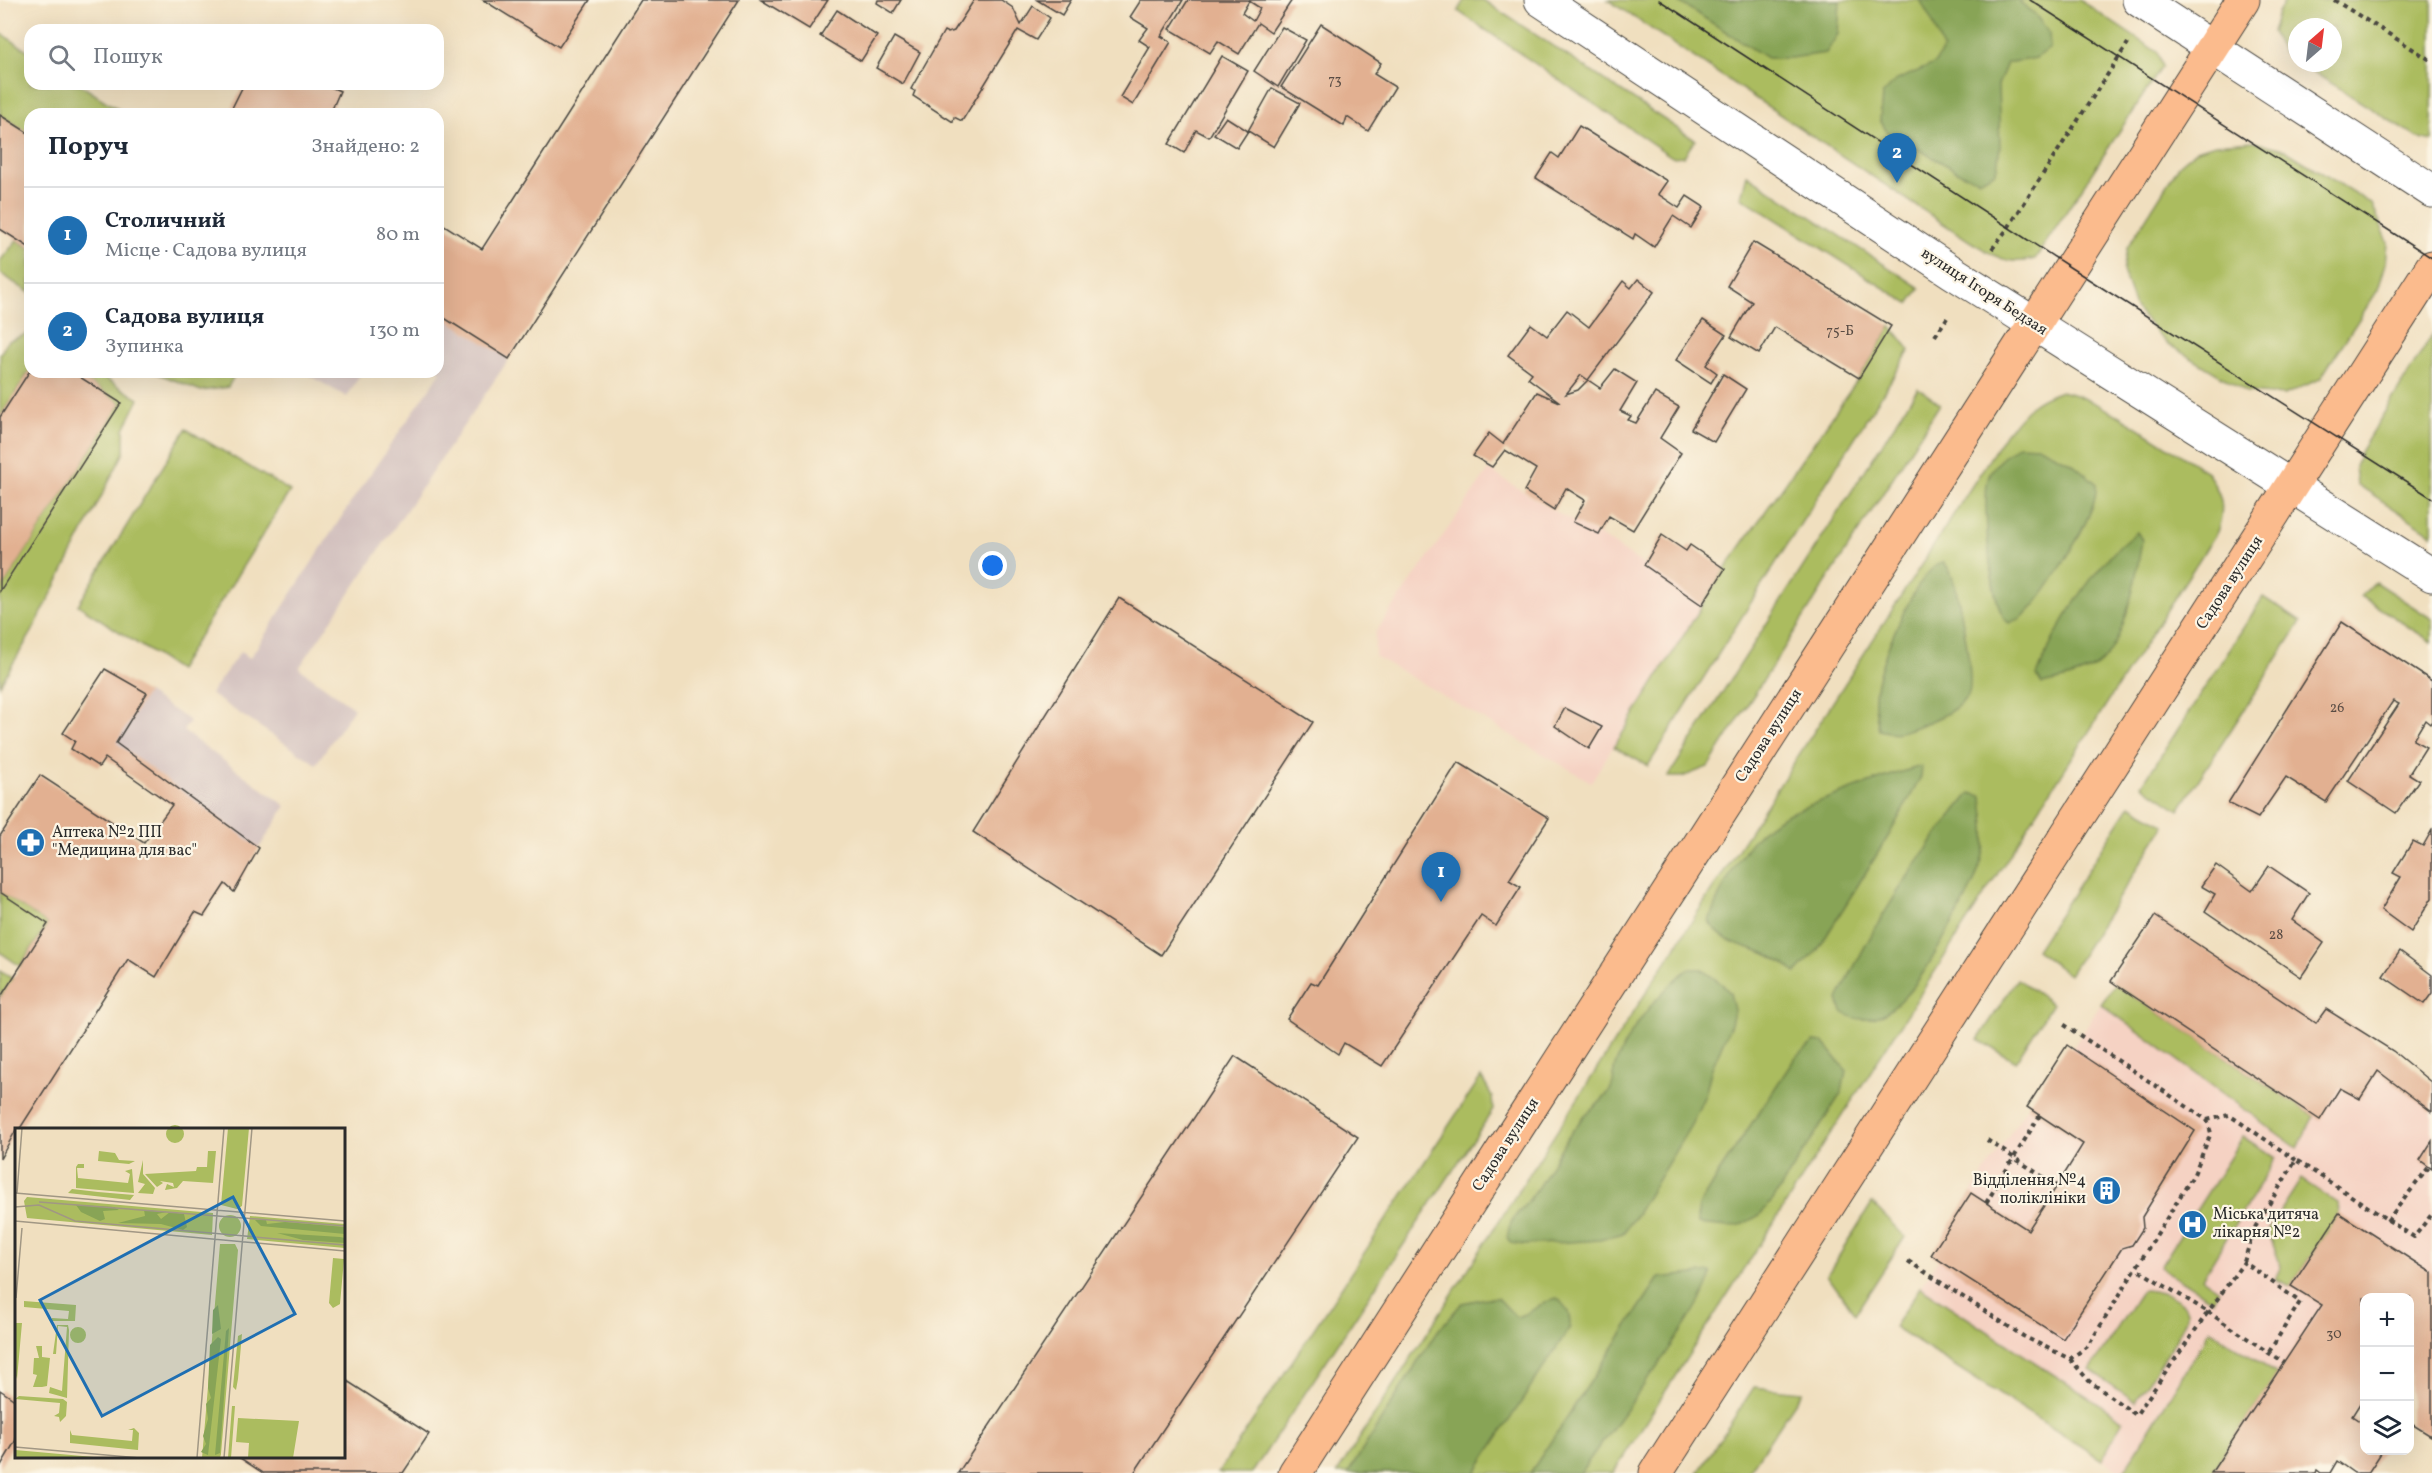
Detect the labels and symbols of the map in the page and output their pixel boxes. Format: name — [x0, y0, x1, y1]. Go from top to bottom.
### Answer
north arrow — [2288, 18, 2342, 72]
house number: 73 — [1328, 71, 1342, 90]
pin: 2 — [1878, 134, 1916, 183]
street label: вулиця Ігоря Бедзая — [1916, 243, 2052, 341]
house number: 75-Б — [1826, 322, 1854, 341]
street label: Садова вулиця — [2191, 532, 2269, 634]
your location — [978, 551, 1007, 580]
street label: Садова вулиця — [1730, 685, 1808, 787]
house number: 26 — [2330, 699, 2344, 718]
place label: Аптека №2 ПП "Медицина для вас" — [52, 822, 197, 862]
pharmacy icon: Аптека №2 ПП "Медицина для вас" — [15, 826, 47, 858]
pin: 1 — [1422, 852, 1460, 902]
house number: 28 — [2269, 926, 2283, 945]
street label: Садова вулиця — [1467, 1094, 1545, 1196]
inset map — [15, 1128, 345, 1458]
place label: Відділення №4 поліклініки — [1973, 1170, 2086, 1210]
building icon: Відділення №4 поліклініки — [2091, 1174, 2123, 1206]
place label: Міська дитяча лікарня №2 — [2213, 1204, 2319, 1244]
hospital icon: Міська дитяча лікарня №2 — [2176, 1208, 2208, 1240]
house number: 30 — [2326, 1325, 2342, 1344]

